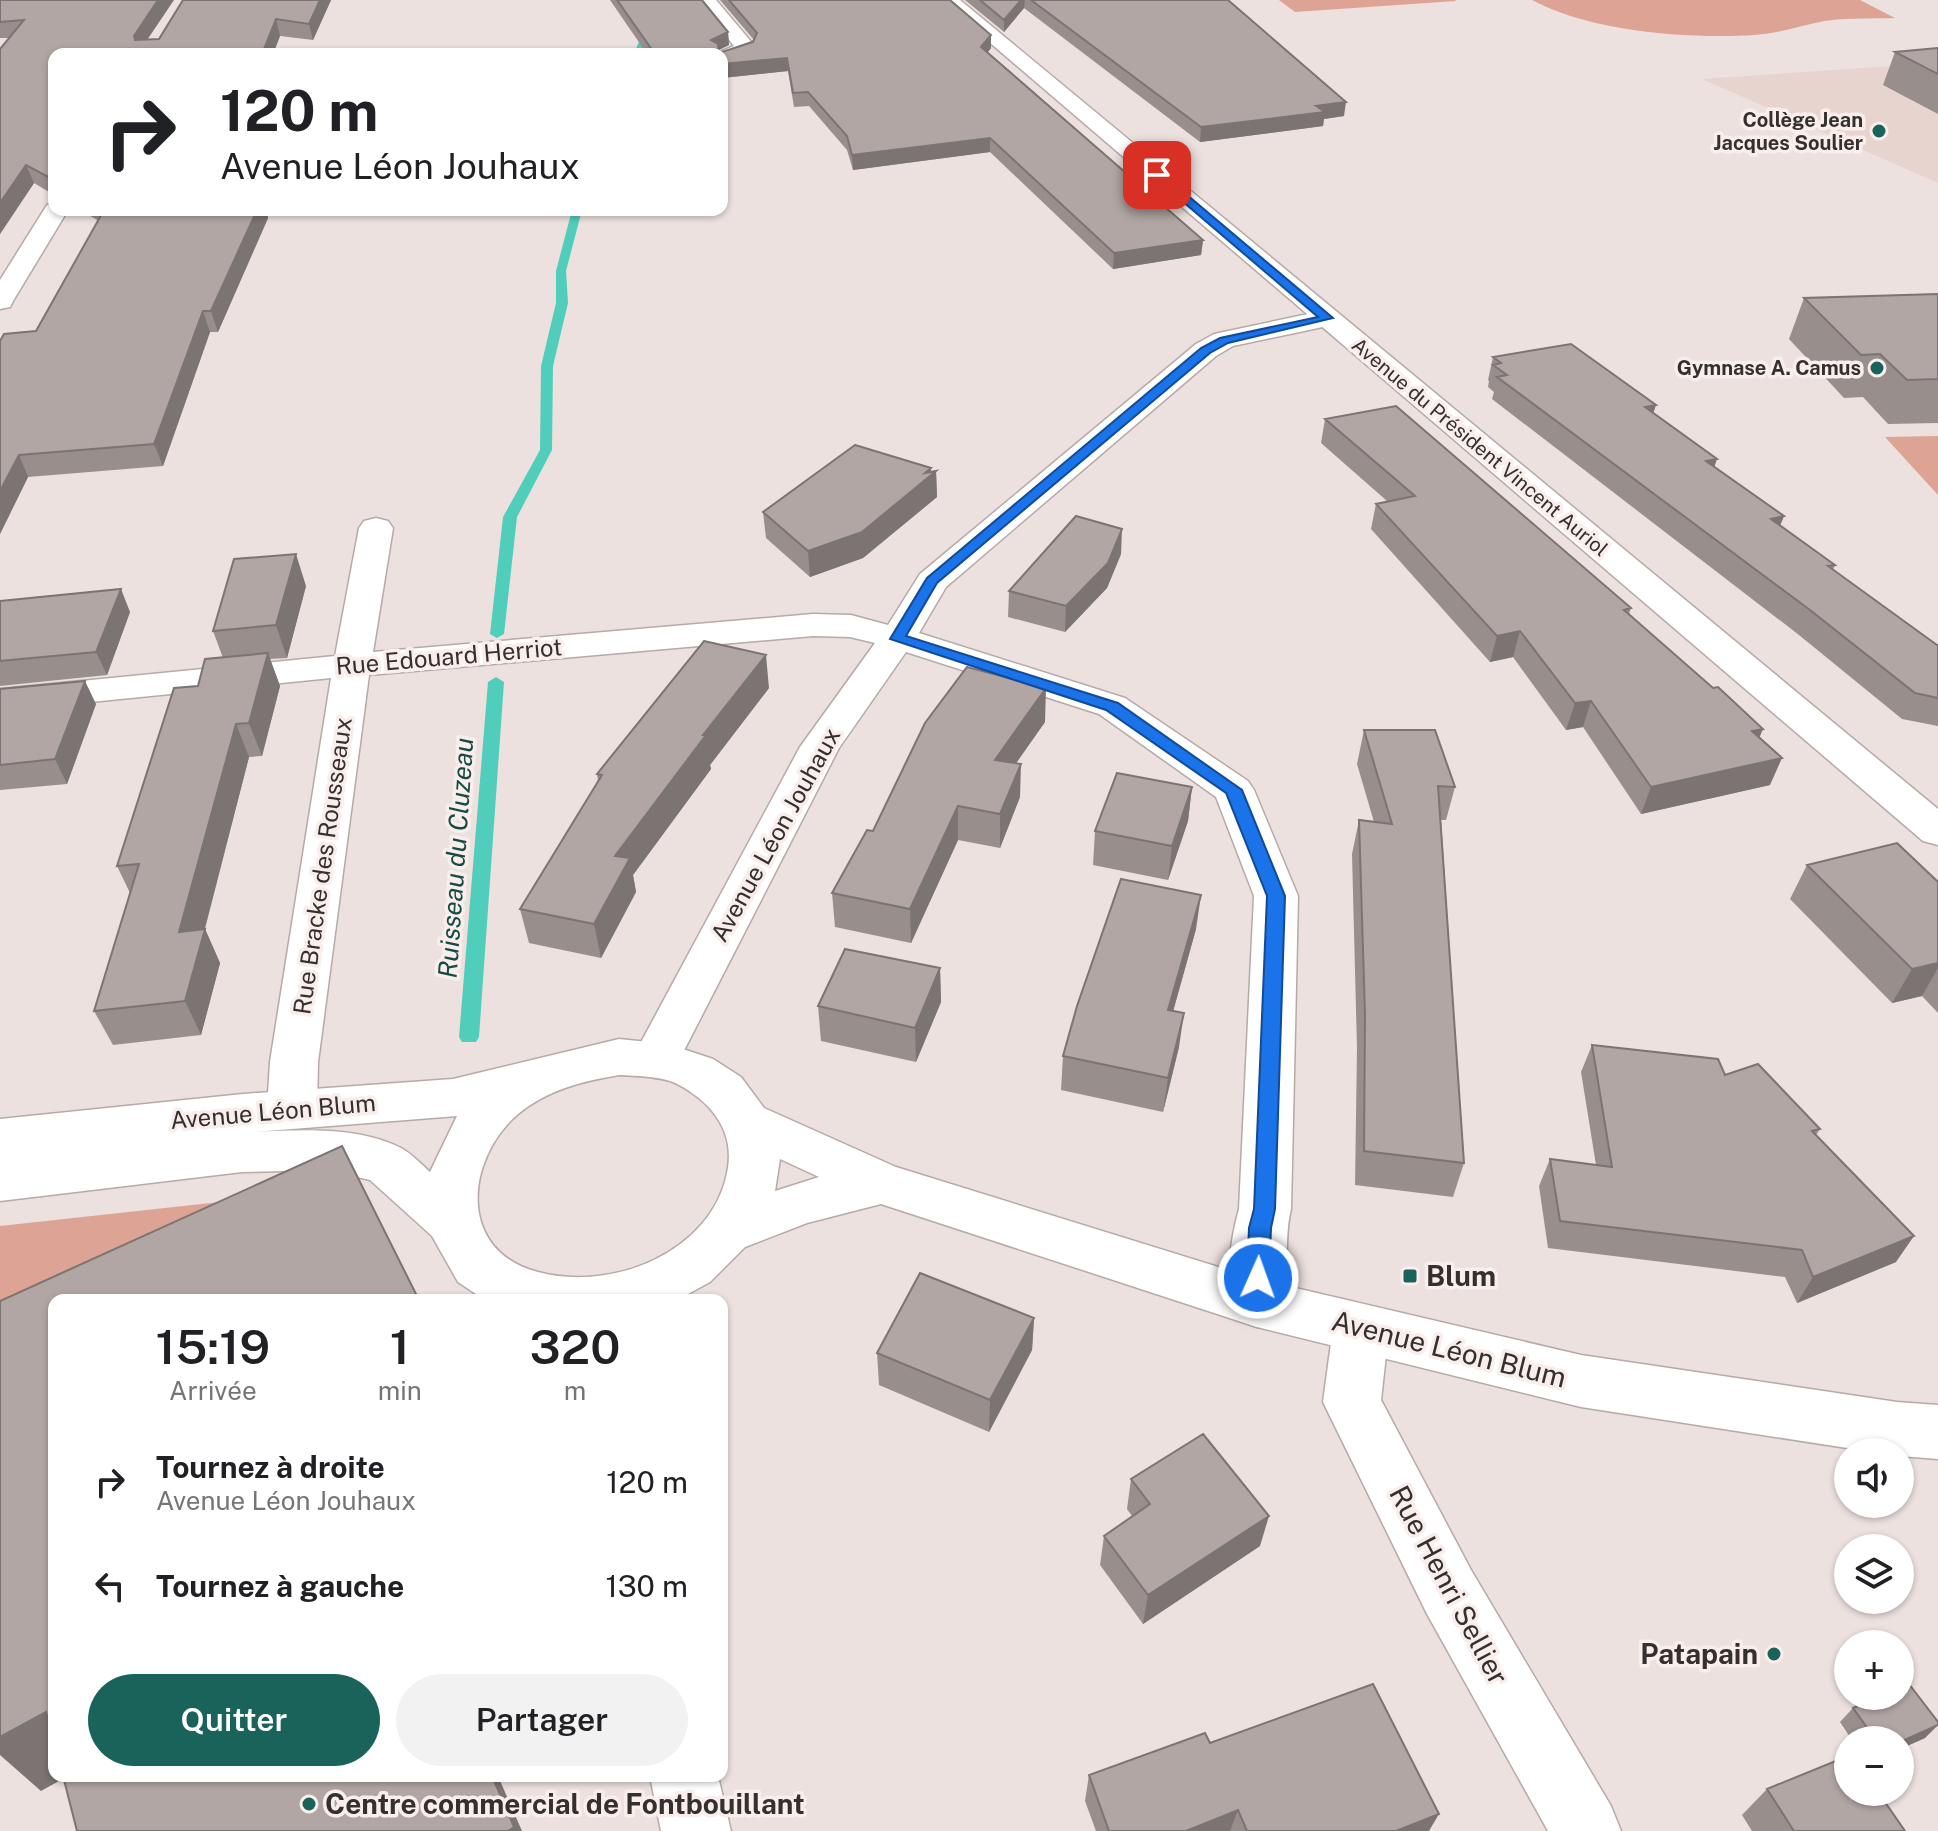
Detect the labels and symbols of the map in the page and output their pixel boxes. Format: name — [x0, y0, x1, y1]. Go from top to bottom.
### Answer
place label: Collège Jean Jacques Soulier — [1714, 108, 1863, 155]
marker: Collège Jean Jacques Soulier — [1870, 122, 1888, 140]
pin — [1123, 141, 1191, 209]
street label: Avenue du Président Vincent Auriol — [1347, 333, 1613, 561]
place label: Gymnase A. Camus — [1677, 356, 1861, 380]
marker: Gymnase A. Camus — [1868, 359, 1886, 377]
street label: Rue Edouard Herriot — [335, 632, 563, 680]
street label: Rue Bracke des Rousseaux — [287, 715, 357, 1016]
street label: Avenue Léon Jouhaux — [705, 723, 846, 946]
water label: Ruisseau du Cluzeau — [432, 737, 479, 979]
street label: Avenue Léon Blum — [169, 1088, 377, 1134]
position arrow — [1216, 1236, 1300, 1320]
place label: Blum — [1426, 1259, 1496, 1292]
marker: Blum — [1401, 1267, 1419, 1285]
street label: Avenue Léon Blum — [1328, 1303, 1570, 1394]
street label: Rue Henri Sellier — [1383, 1480, 1516, 1690]
place label: Patapain — [1640, 1637, 1758, 1670]
marker: Patapain — [1765, 1645, 1783, 1663]
place label: Centre commercial de Fontbouillant — [325, 1787, 805, 1820]
marker: Centre commercial de Fontbouillant — [300, 1795, 318, 1813]

